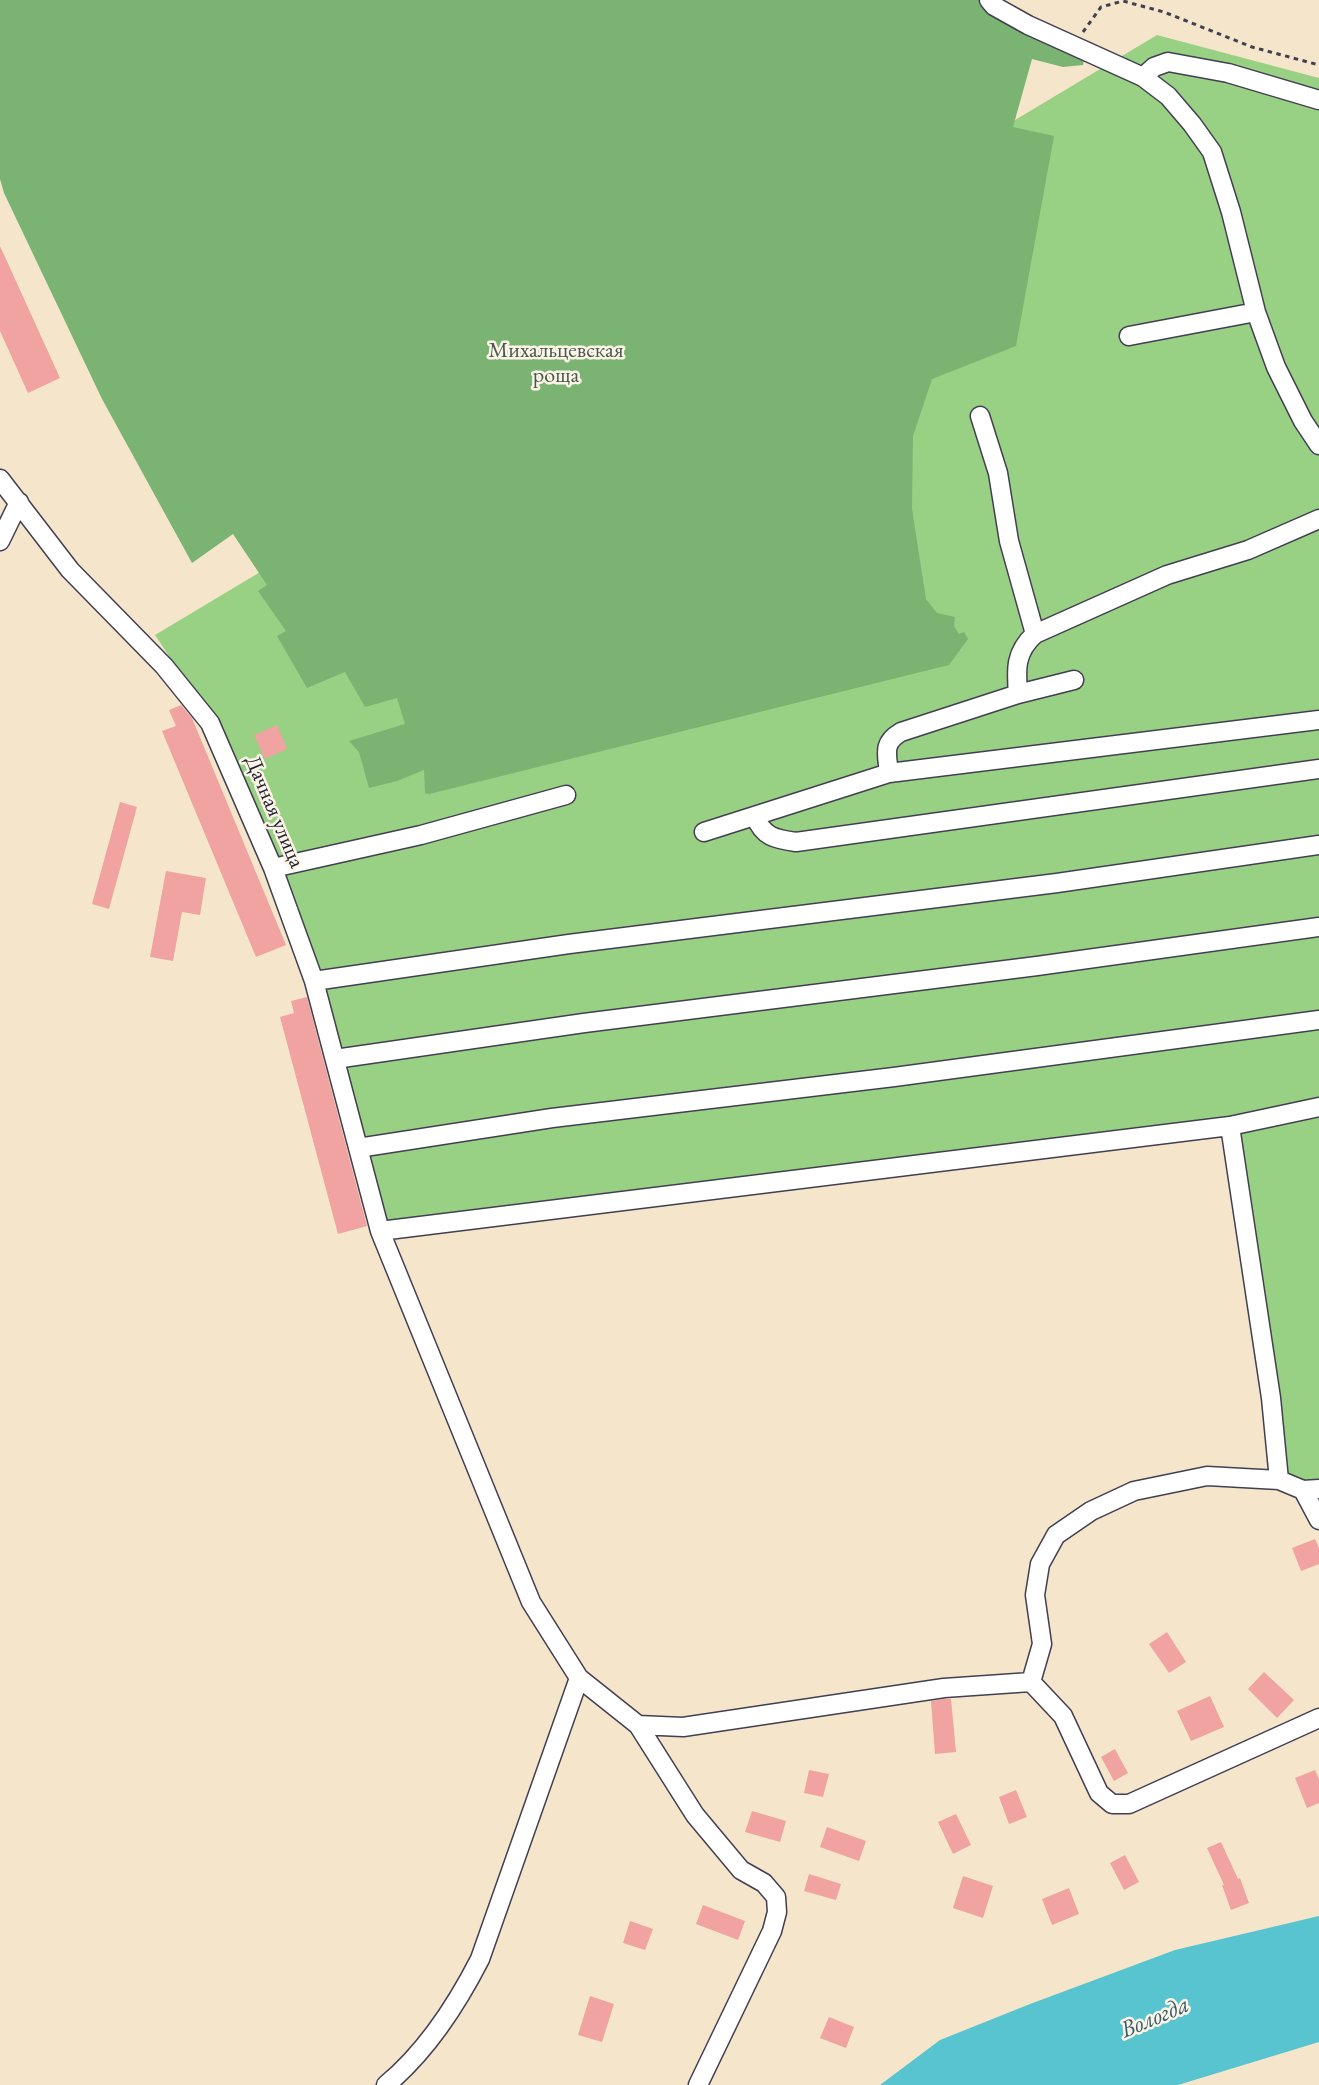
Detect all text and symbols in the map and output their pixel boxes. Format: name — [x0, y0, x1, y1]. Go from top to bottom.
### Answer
park label: Михальцевская роща — [488, 338, 624, 390]
street label: Дачная улица — [238, 752, 310, 872]
water label: Вологда — [1116, 1991, 1194, 2045]

